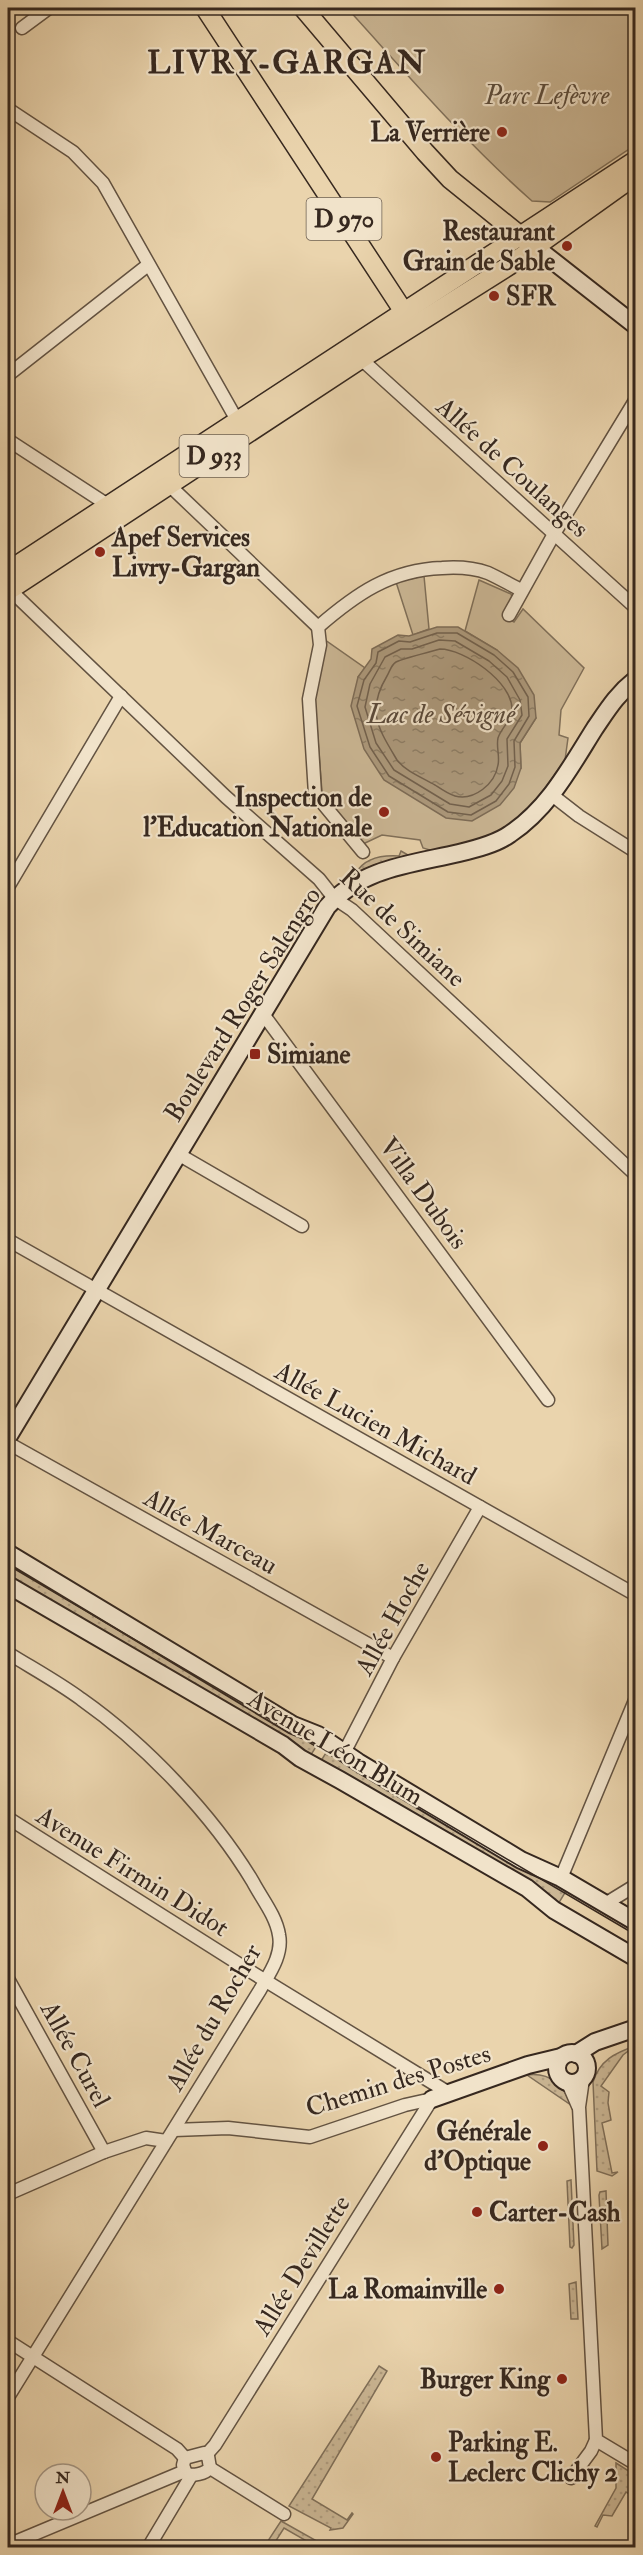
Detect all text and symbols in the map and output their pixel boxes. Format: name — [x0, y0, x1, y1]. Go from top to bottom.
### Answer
district label: LIVRY-GARGAN — [147, 43, 427, 83]
park label: Parc Lefèvre — [484, 80, 610, 112]
place label: La Verrière — [370, 117, 490, 149]
marker: La Verrière — [495, 125, 509, 139]
road number: D 970 — [306, 198, 382, 240]
place label: Restaurant Grain de Sable — [403, 216, 556, 278]
marker: Restaurant Grain de Sable — [560, 239, 574, 253]
place label: SFR — [506, 281, 557, 313]
marker: SFR — [487, 289, 501, 303]
street label: Allée de Coulanges — [429, 390, 595, 545]
road number: D 933 — [180, 435, 248, 477]
place label: Apef Services Livry-Gargan — [111, 522, 261, 585]
marker: Apef Services Livry-Gargan — [93, 545, 107, 559]
water label: Lac de Sévigné — [366, 698, 519, 731]
place label: Inspection de l'Education Nationale — [142, 782, 372, 844]
marker: Inspection de l'Education Nationale — [377, 805, 391, 819]
street label: Rue de Simiane — [333, 861, 472, 994]
street label: Boulevard Roger Salengro — [158, 881, 328, 1128]
place label: Simiane — [267, 1039, 350, 1071]
marker: Simiane — [248, 1047, 262, 1061]
street label: Villa Dubois — [372, 1131, 474, 1256]
street label: Allée Lucien Michard — [268, 1355, 482, 1493]
street label: Allée Marceau — [137, 1482, 283, 1582]
street label: Allée Hoche — [348, 1556, 437, 1682]
street label: Avenue Léon Blum — [241, 1682, 429, 1813]
street label: Avenue Firmin Didot — [29, 1799, 235, 1944]
street label: Allée du Rocher — [158, 1938, 269, 2097]
street label: Allée Curel — [32, 1995, 117, 2113]
street label: Chemin des Postes — [302, 2038, 495, 2124]
place label: Générale d'Optique — [424, 2116, 531, 2179]
marker: Générale d'Optique — [536, 2139, 550, 2153]
street label: Allée Devillette — [246, 2190, 358, 2342]
place label: Carter-Cash — [489, 2197, 621, 2229]
marker: Carter-Cash — [470, 2205, 484, 2219]
place label: La Romainville — [328, 2274, 487, 2306]
marker: La Romainville — [492, 2282, 506, 2296]
place label: Burger King — [420, 2364, 551, 2397]
marker: Burger King — [555, 2372, 569, 2386]
place label: Parking E. Leclerc Clichy 2 — [448, 2427, 618, 2490]
marker: Parking E. Leclerc Clichy 2 — [429, 2450, 443, 2464]
north arrow — [33, 2462, 93, 2522]
text: N — [55, 2468, 71, 2488]

